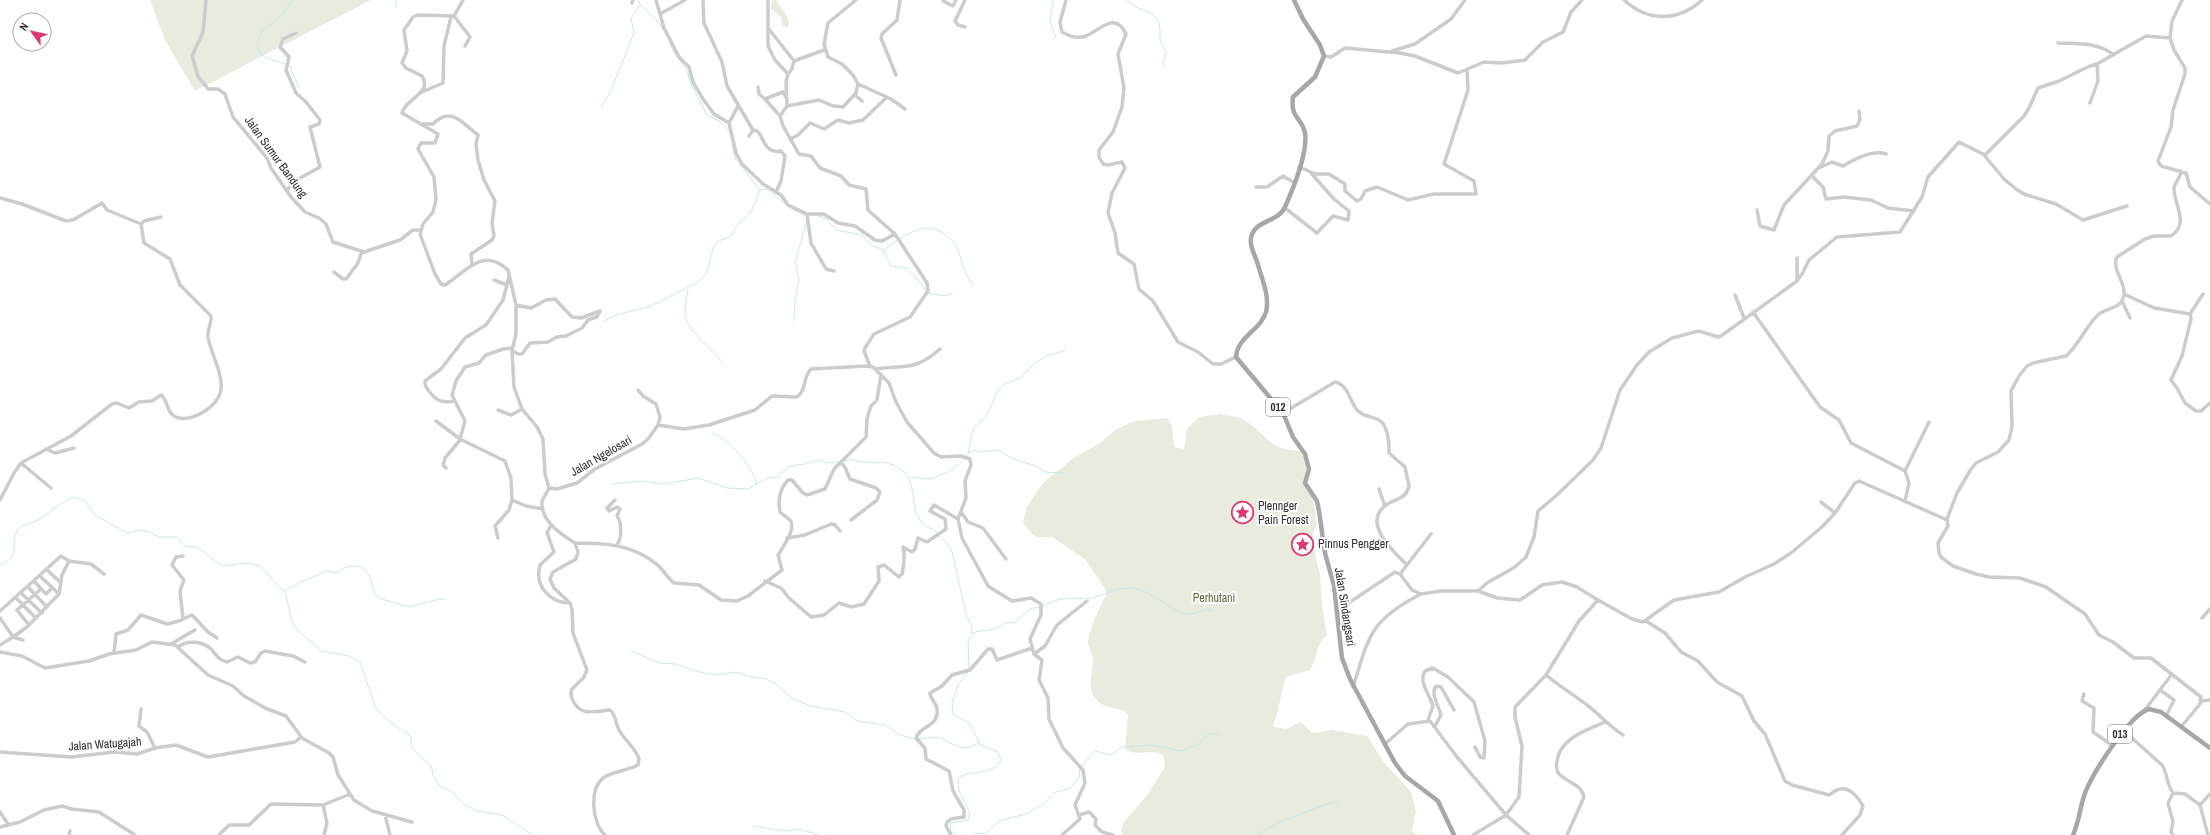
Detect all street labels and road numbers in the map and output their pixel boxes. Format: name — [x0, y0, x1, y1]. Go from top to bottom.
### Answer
street label: Jalan Sumur Bandung — [241, 113, 311, 202]
road number: 012 — [1266, 398, 1290, 416]
street label: Jalan Ngelosari — [567, 432, 635, 480]
street label: Jalan Sindangsari — [1331, 567, 1359, 647]
road number: 013 — [2108, 725, 2132, 743]
street label: Jalan Watugajah — [68, 733, 142, 755]

